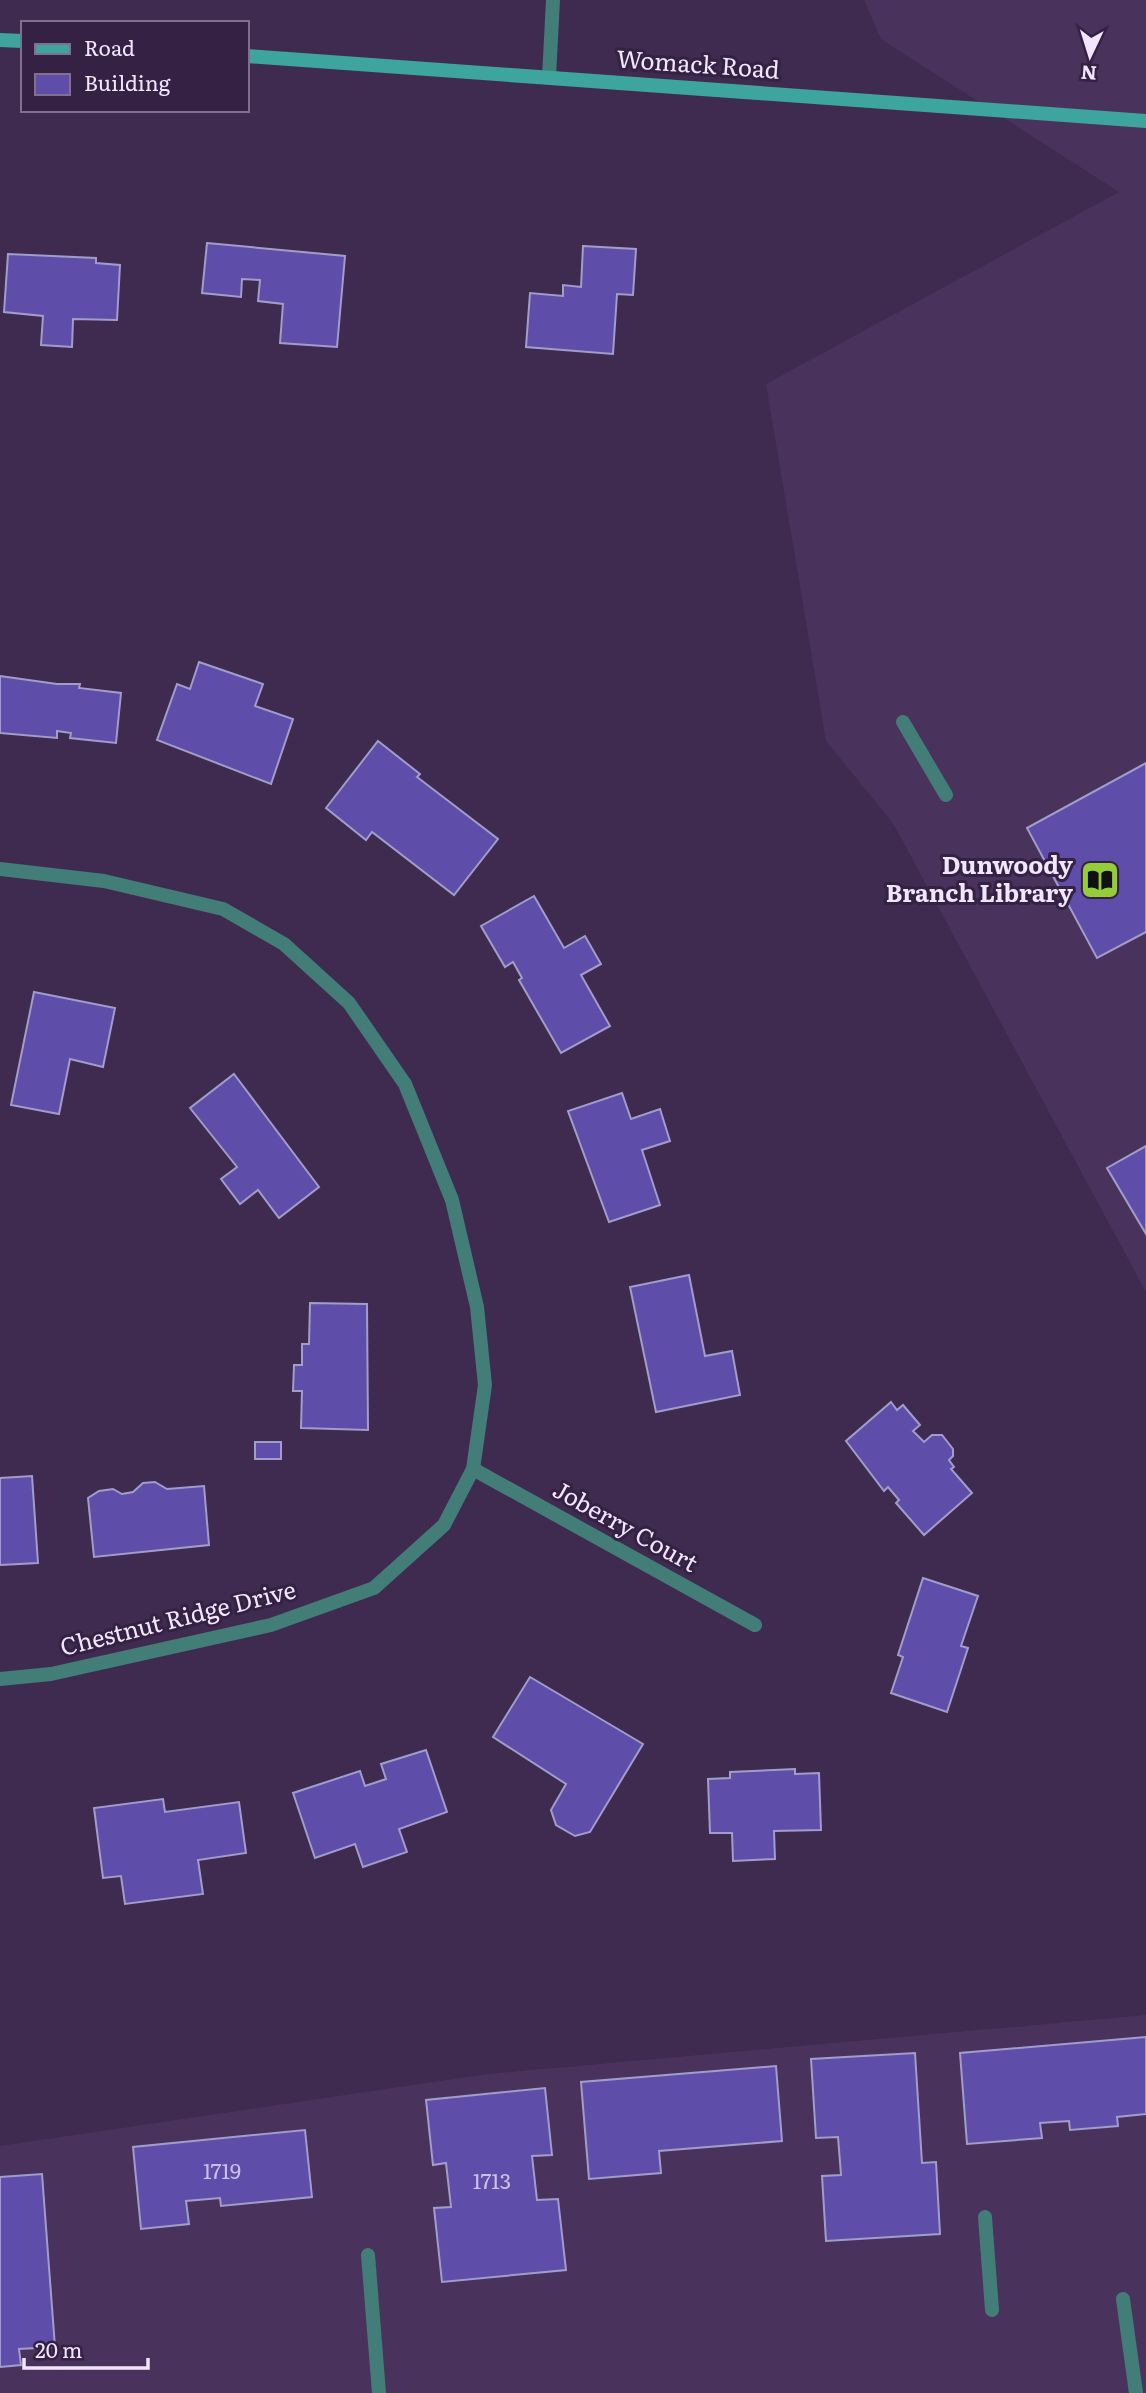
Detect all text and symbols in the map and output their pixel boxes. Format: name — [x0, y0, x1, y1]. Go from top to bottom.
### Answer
legend — [21, 21, 248, 112]
north arrow — [1055, 21, 1125, 91]
text: Road — [84, 31, 135, 62]
street label: Womack Road — [615, 39, 781, 86]
text: N — [1080, 59, 1098, 88]
text: Building — [84, 66, 171, 97]
place label: Dunwoody Branch Library — [886, 846, 1073, 909]
library icon: Dunwoody Branch Library — [1079, 859, 1121, 901]
street label: Joberry Court — [547, 1471, 705, 1579]
street label: Chestnut Ridge Drive — [56, 1570, 299, 1663]
house number: 1719 — [203, 2154, 241, 2185]
house number: 1713 — [473, 2164, 511, 2195]
scale bar — [24, 2326, 149, 2370]
text: 20 m — [35, 2333, 82, 2364]

